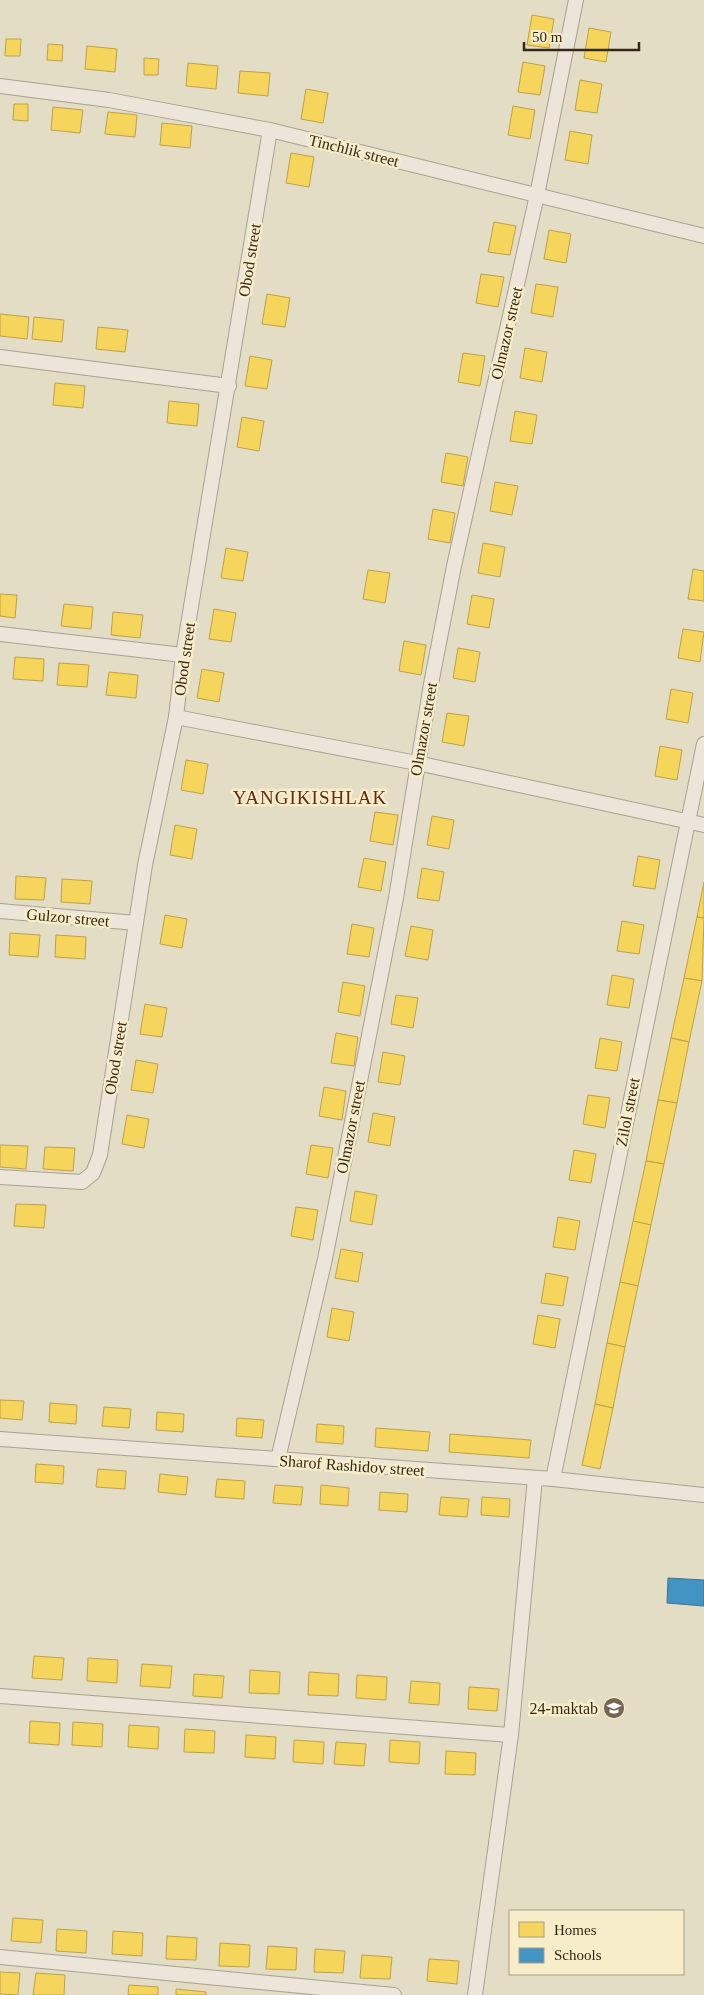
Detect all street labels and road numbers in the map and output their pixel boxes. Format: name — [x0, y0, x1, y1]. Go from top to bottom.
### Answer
street label: Tinchlik street — [307, 131, 401, 170]
street label: Obod street — [235, 222, 264, 298]
street label: Olmazor street — [488, 285, 526, 381]
street label: Obod street — [171, 621, 198, 697]
street label: Olmazor street — [407, 680, 440, 777]
street label: Gulzor street — [26, 905, 111, 930]
street label: Obod street — [101, 1020, 130, 1096]
street label: Zilol street — [612, 1076, 643, 1148]
street label: Olmazor street — [333, 1078, 368, 1175]
street label: Sharof Rashidov street — [279, 1452, 426, 1479]

